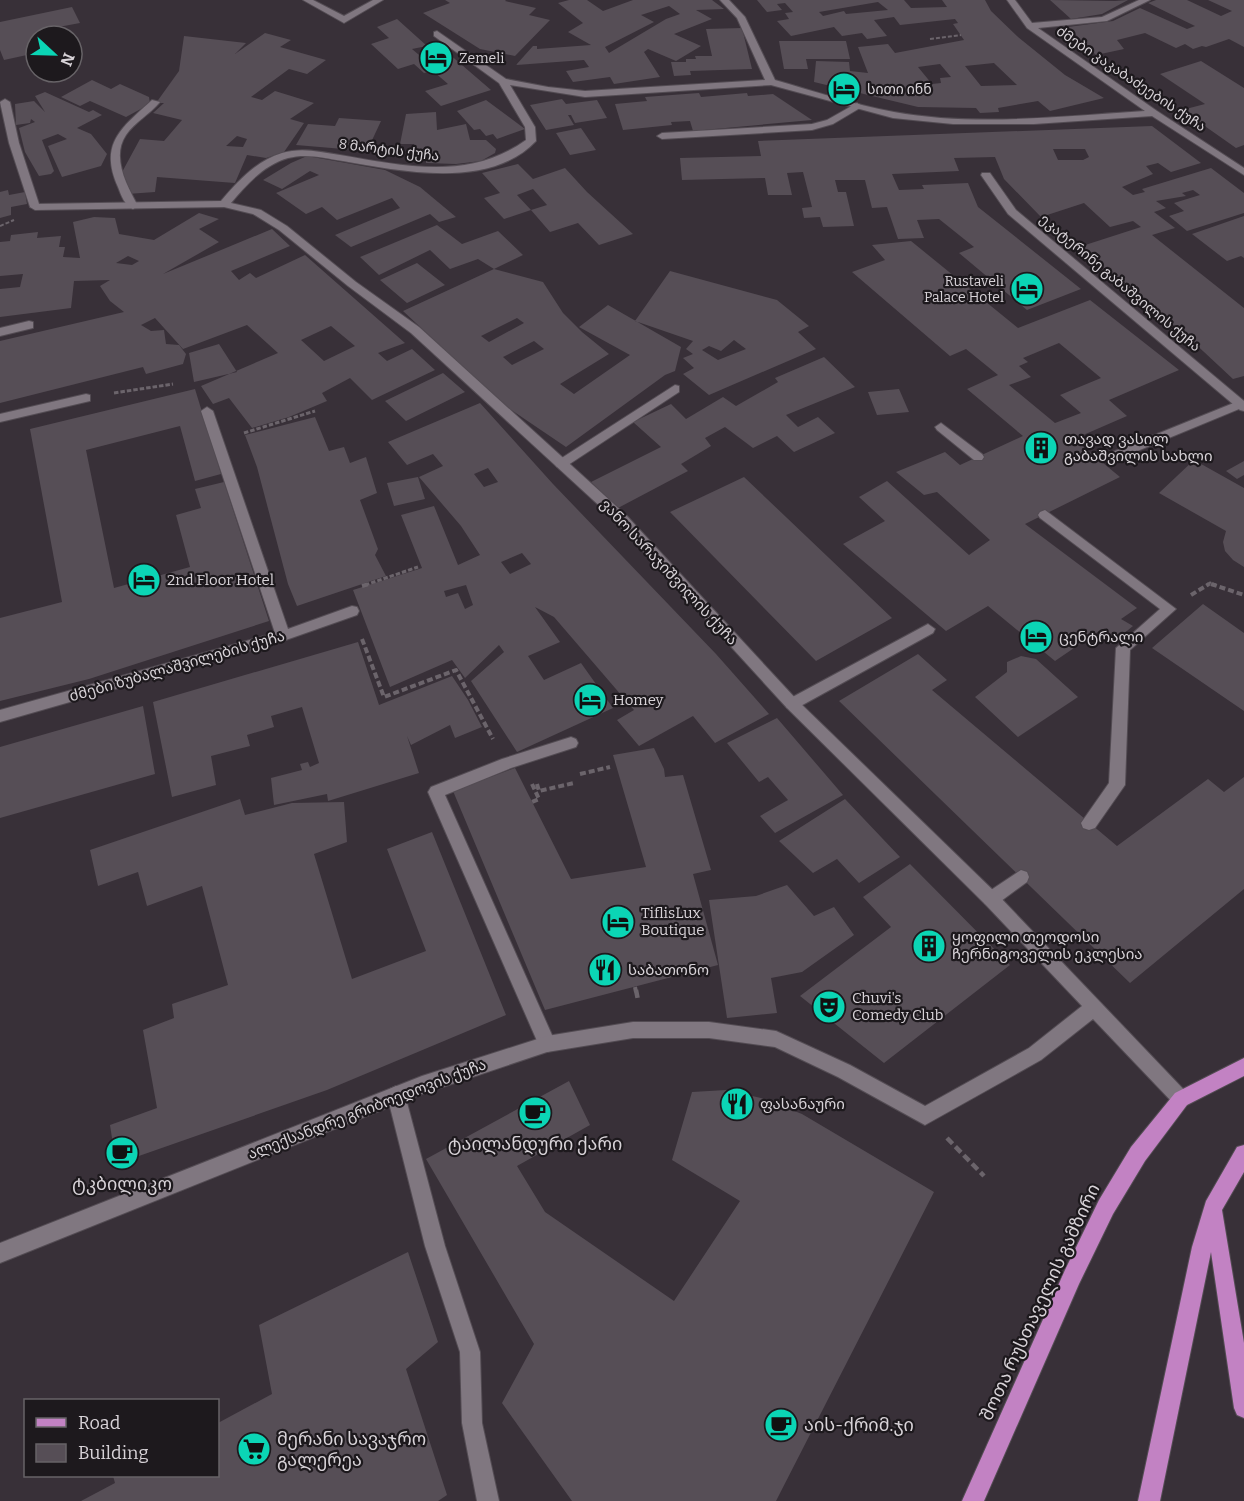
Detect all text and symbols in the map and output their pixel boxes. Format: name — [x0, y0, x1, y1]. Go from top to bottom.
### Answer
street label: ძმები კაკაბაძეების ქუჩა — [1053, 23, 1209, 135]
north arrow — [24, 24, 84, 84]
hotel icon: Zemeli — [418, 40, 454, 76]
text: N — [56, 50, 79, 69]
place label: Zemeli — [459, 50, 504, 67]
hotel icon: სითი ინნ — [826, 71, 862, 107]
place label: სითი ინნ — [867, 81, 932, 98]
street label: 8 მარტის ქუჩა — [338, 135, 440, 165]
street label: ეკატერინე გაბაშვილის ქუჩა — [1036, 211, 1204, 355]
hotel icon: Rustaveli Palace Hotel — [1009, 271, 1045, 307]
place label: Rustaveli Palace Hotel — [924, 273, 1004, 306]
building icon: თავად ვასილ გაბაშვილის სახლი — [1023, 430, 1059, 466]
place label: თავად ვასილ გაბაშვილის სახლი — [1064, 430, 1213, 465]
street label: ვანო სარაჯიშვილის ქუჩა — [597, 495, 741, 649]
hotel icon: 2nd Floor Hotel — [126, 562, 162, 598]
place label: 2nd Floor Hotel — [167, 571, 274, 589]
hotel icon: ცენტრალი — [1018, 619, 1054, 655]
street label: ძმები ზუბალაშვილების ქუჩა — [67, 627, 287, 705]
place label: ცენტრალი — [1059, 628, 1143, 646]
hotel icon: Homey — [572, 682, 608, 718]
place label: Homey — [613, 691, 664, 709]
hotel icon: TiflisLux Boutique — [600, 904, 636, 940]
place label: TiflisLux Boutique — [641, 904, 705, 939]
building icon: ყოფილი თეოდოსი ჩერნიგოველის ეკლესია — [911, 928, 947, 964]
place label: ყოფილი თეოდოსი ჩერნიგოველის ეკლესია — [952, 928, 1143, 963]
restaurant icon: საბათონო — [587, 952, 623, 988]
place label: საბათონო — [628, 961, 709, 979]
theatre icon: Chuvi's Comedy Club — [811, 989, 847, 1025]
place label: Chuvi's Comedy Club — [852, 989, 944, 1024]
street label: ალექსანდრე გრიბოედოვის ქუჩა — [245, 1055, 489, 1163]
restaurant icon: ფასანაური — [719, 1086, 755, 1122]
cafe icon: ტაილანდური ქარი — [517, 1095, 553, 1131]
place label: ფასანაური — [760, 1095, 845, 1113]
place label: ტაილანდური ქარი — [448, 1133, 622, 1155]
cafe icon: ტკბილიკო — [104, 1135, 140, 1171]
place label: ტკბილიკო — [72, 1173, 172, 1195]
street label: შოთა რუსთაველის გამზირი — [975, 1180, 1105, 1424]
legend — [24, 1399, 219, 1477]
cafe icon: აის-ქრიმ.ჯი — [763, 1407, 799, 1443]
text: Road — [78, 1412, 121, 1434]
place label: აის-ქრიმ.ჯი — [804, 1414, 914, 1436]
place label: მერანი სავაჯრო გალერეა — [277, 1428, 426, 1471]
supermarket icon: მერანი სავაჯრო გალერეა — [236, 1431, 272, 1467]
text: Building — [78, 1442, 149, 1464]

